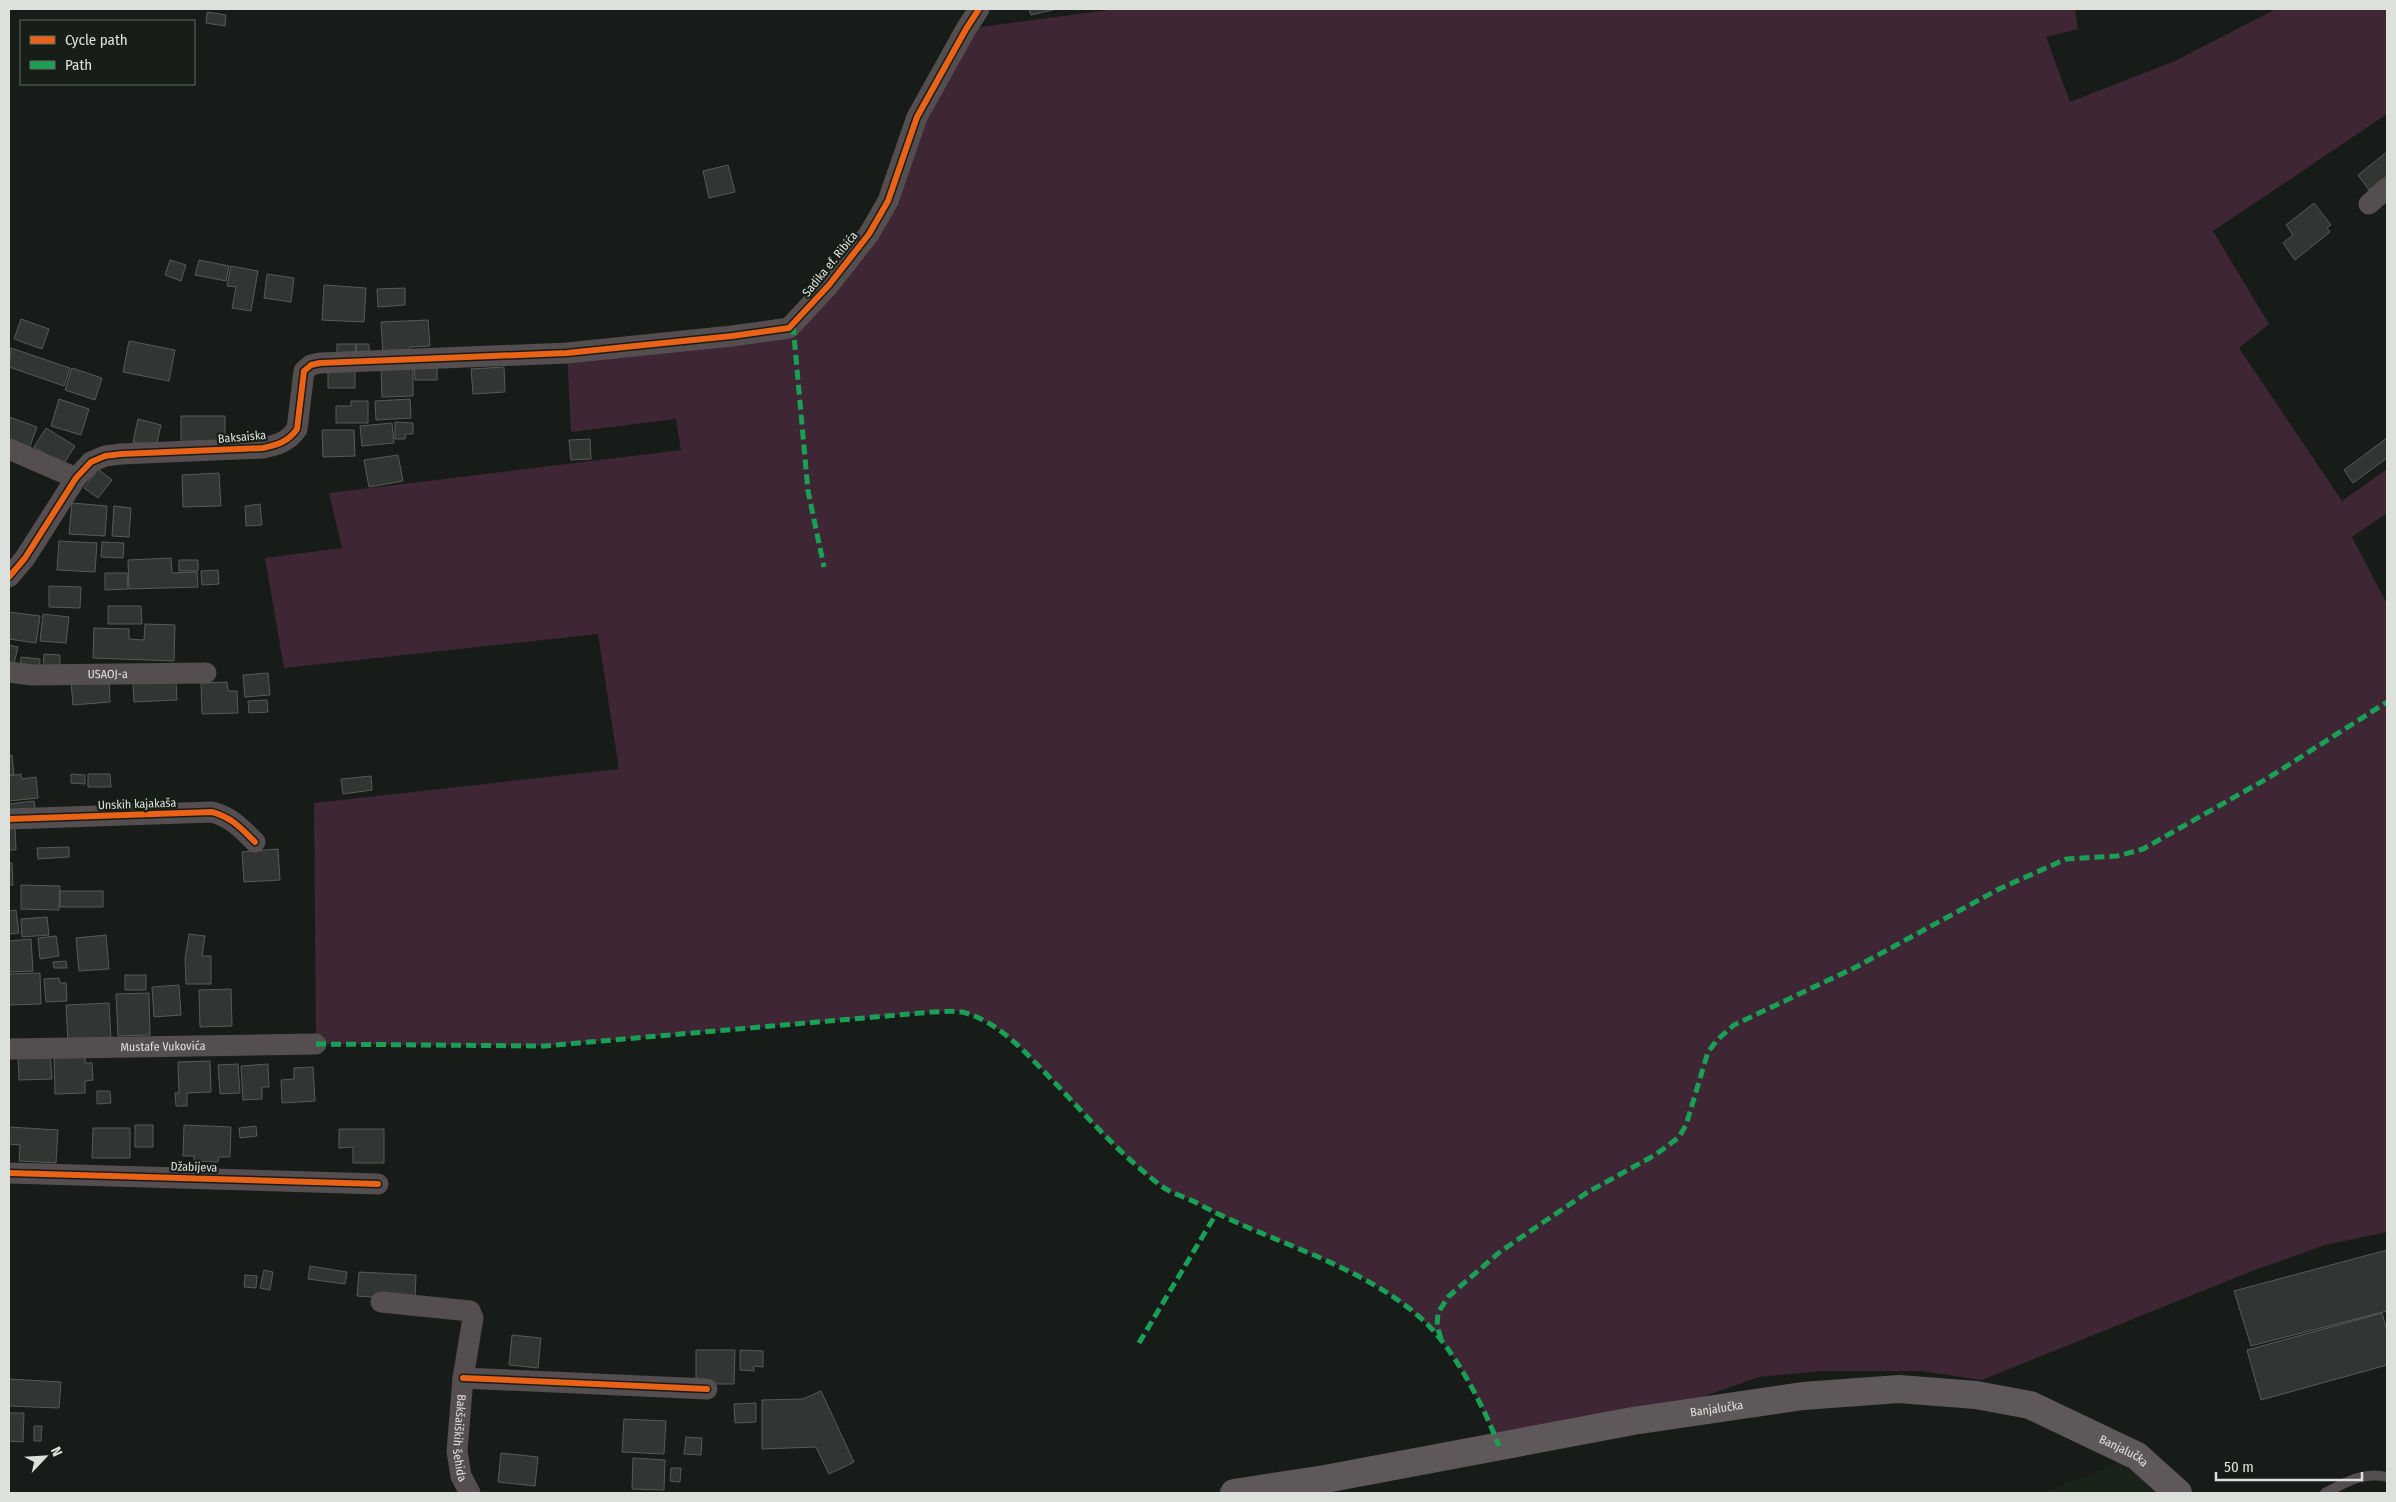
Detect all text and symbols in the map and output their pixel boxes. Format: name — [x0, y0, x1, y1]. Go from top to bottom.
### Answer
legend — [20, 20, 195, 85]
text: Cycle path — [65, 31, 128, 49]
text: Path — [65, 56, 92, 74]
street label: Sadika ef. Ribića — [800, 229, 861, 299]
street label: Baksaiska — [217, 428, 267, 446]
street label: USAOJ-a — [88, 667, 128, 681]
street label: Unskih kajakaša — [98, 796, 177, 812]
street label: Mustafe Vukovića — [120, 1039, 206, 1054]
street label: Džabijeva — [170, 1159, 218, 1175]
street label: Bakšaiških šehida — [450, 1394, 470, 1484]
street label: Banjalučka — [1689, 1398, 1744, 1420]
north arrow — [20, 1432, 70, 1482]
street label: Banjalučka — [2097, 1432, 2151, 1470]
text: N — [47, 1444, 66, 1459]
scale bar — [2216, 1450, 2362, 1482]
text: 50 m — [2224, 1458, 2254, 1476]

